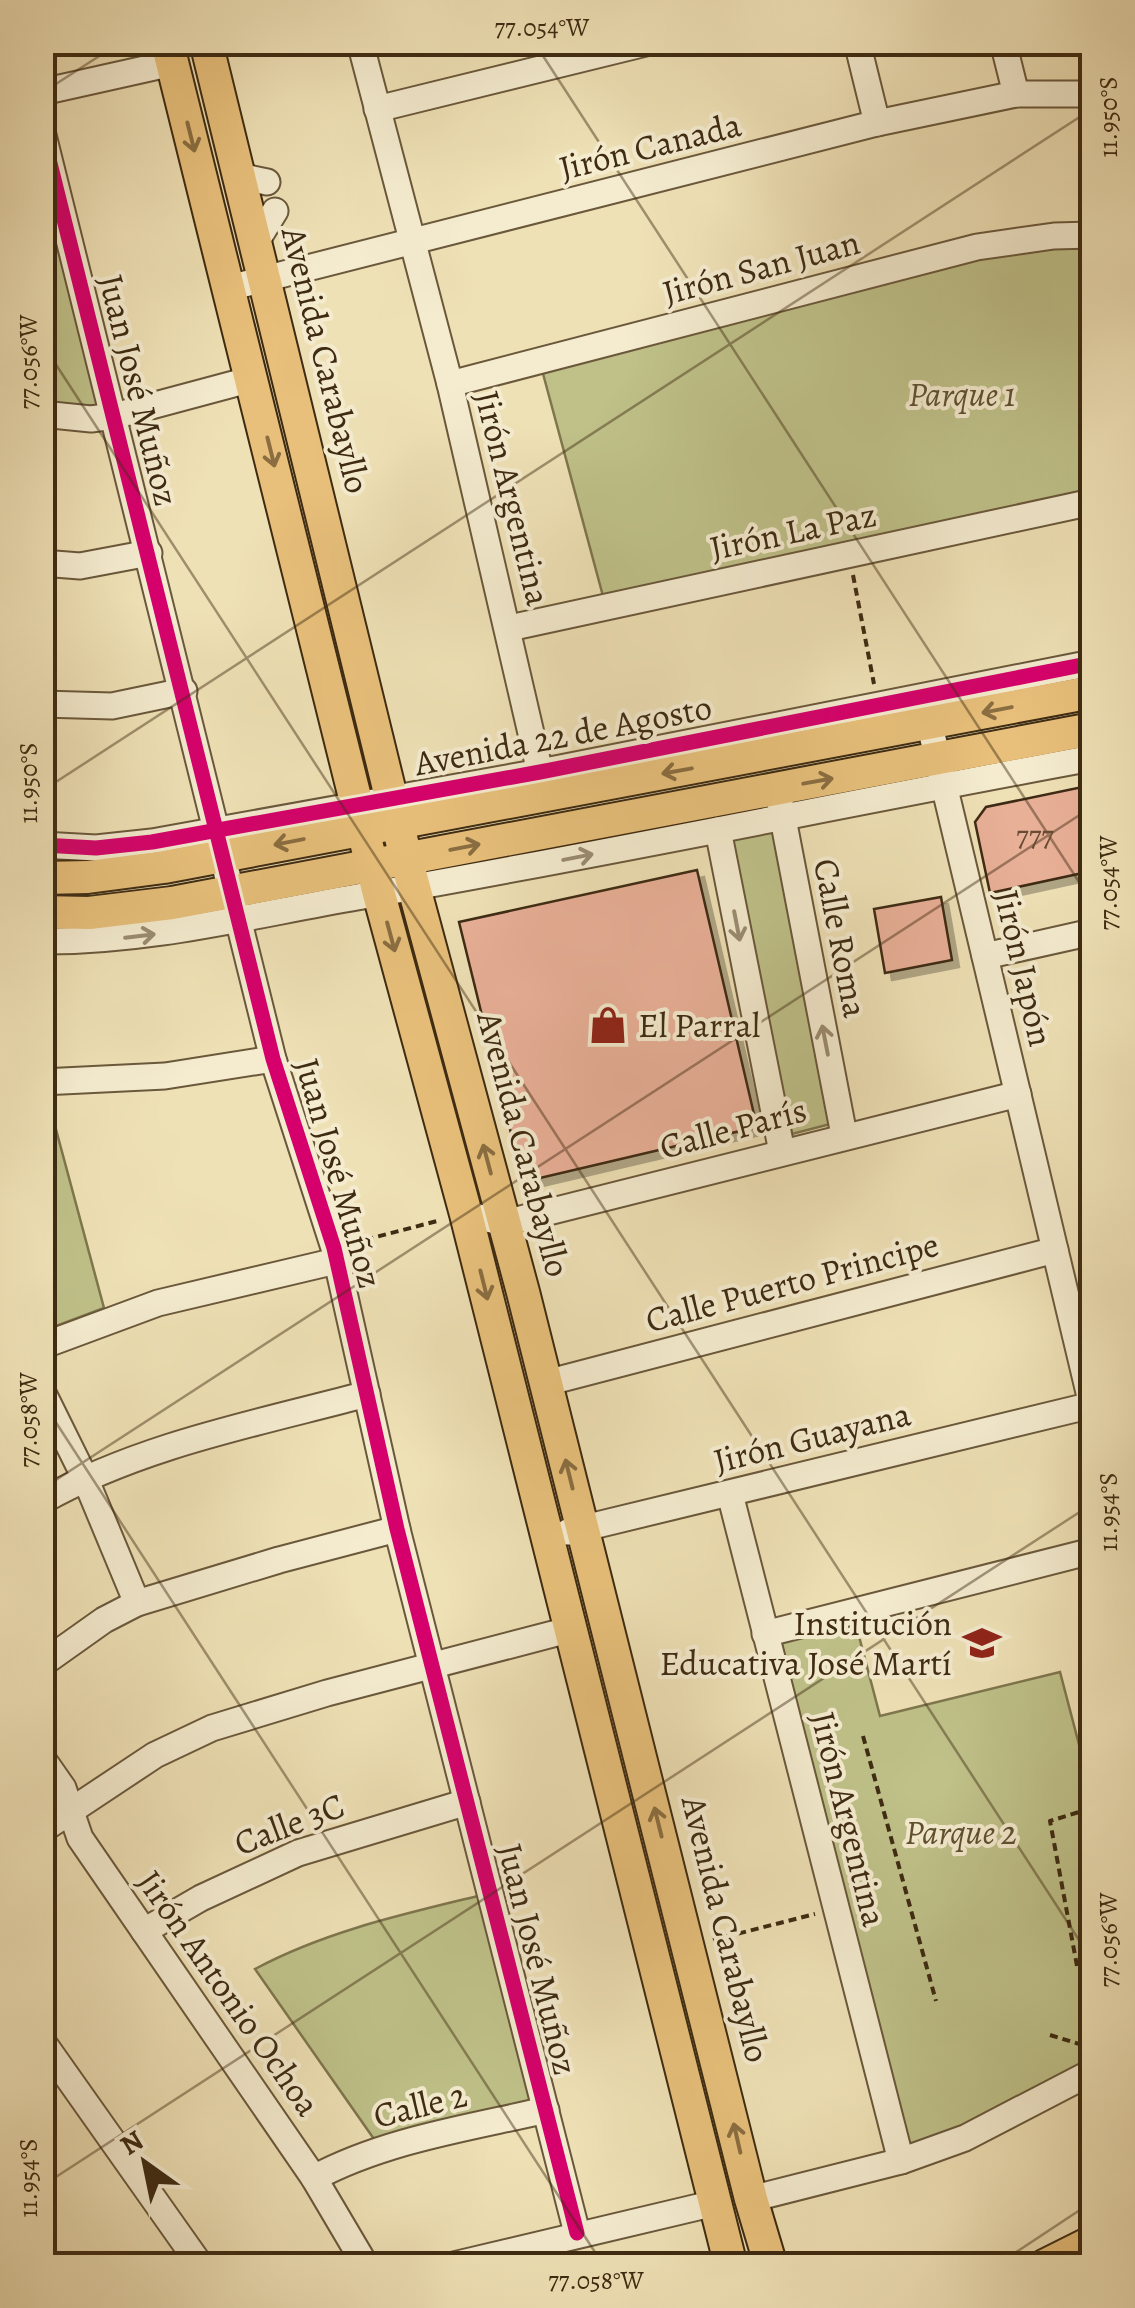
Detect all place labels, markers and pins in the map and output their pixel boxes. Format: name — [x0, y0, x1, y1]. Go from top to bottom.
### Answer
place label: El Parral — [638, 1001, 760, 1049]
shop icon: El Parral — [587, 1004, 629, 1046]
place label: Institución Educativa José Martí — [659, 1599, 952, 1687]
school or university icon: Institución Educativa José Martí — [961, 1622, 1003, 1664]

